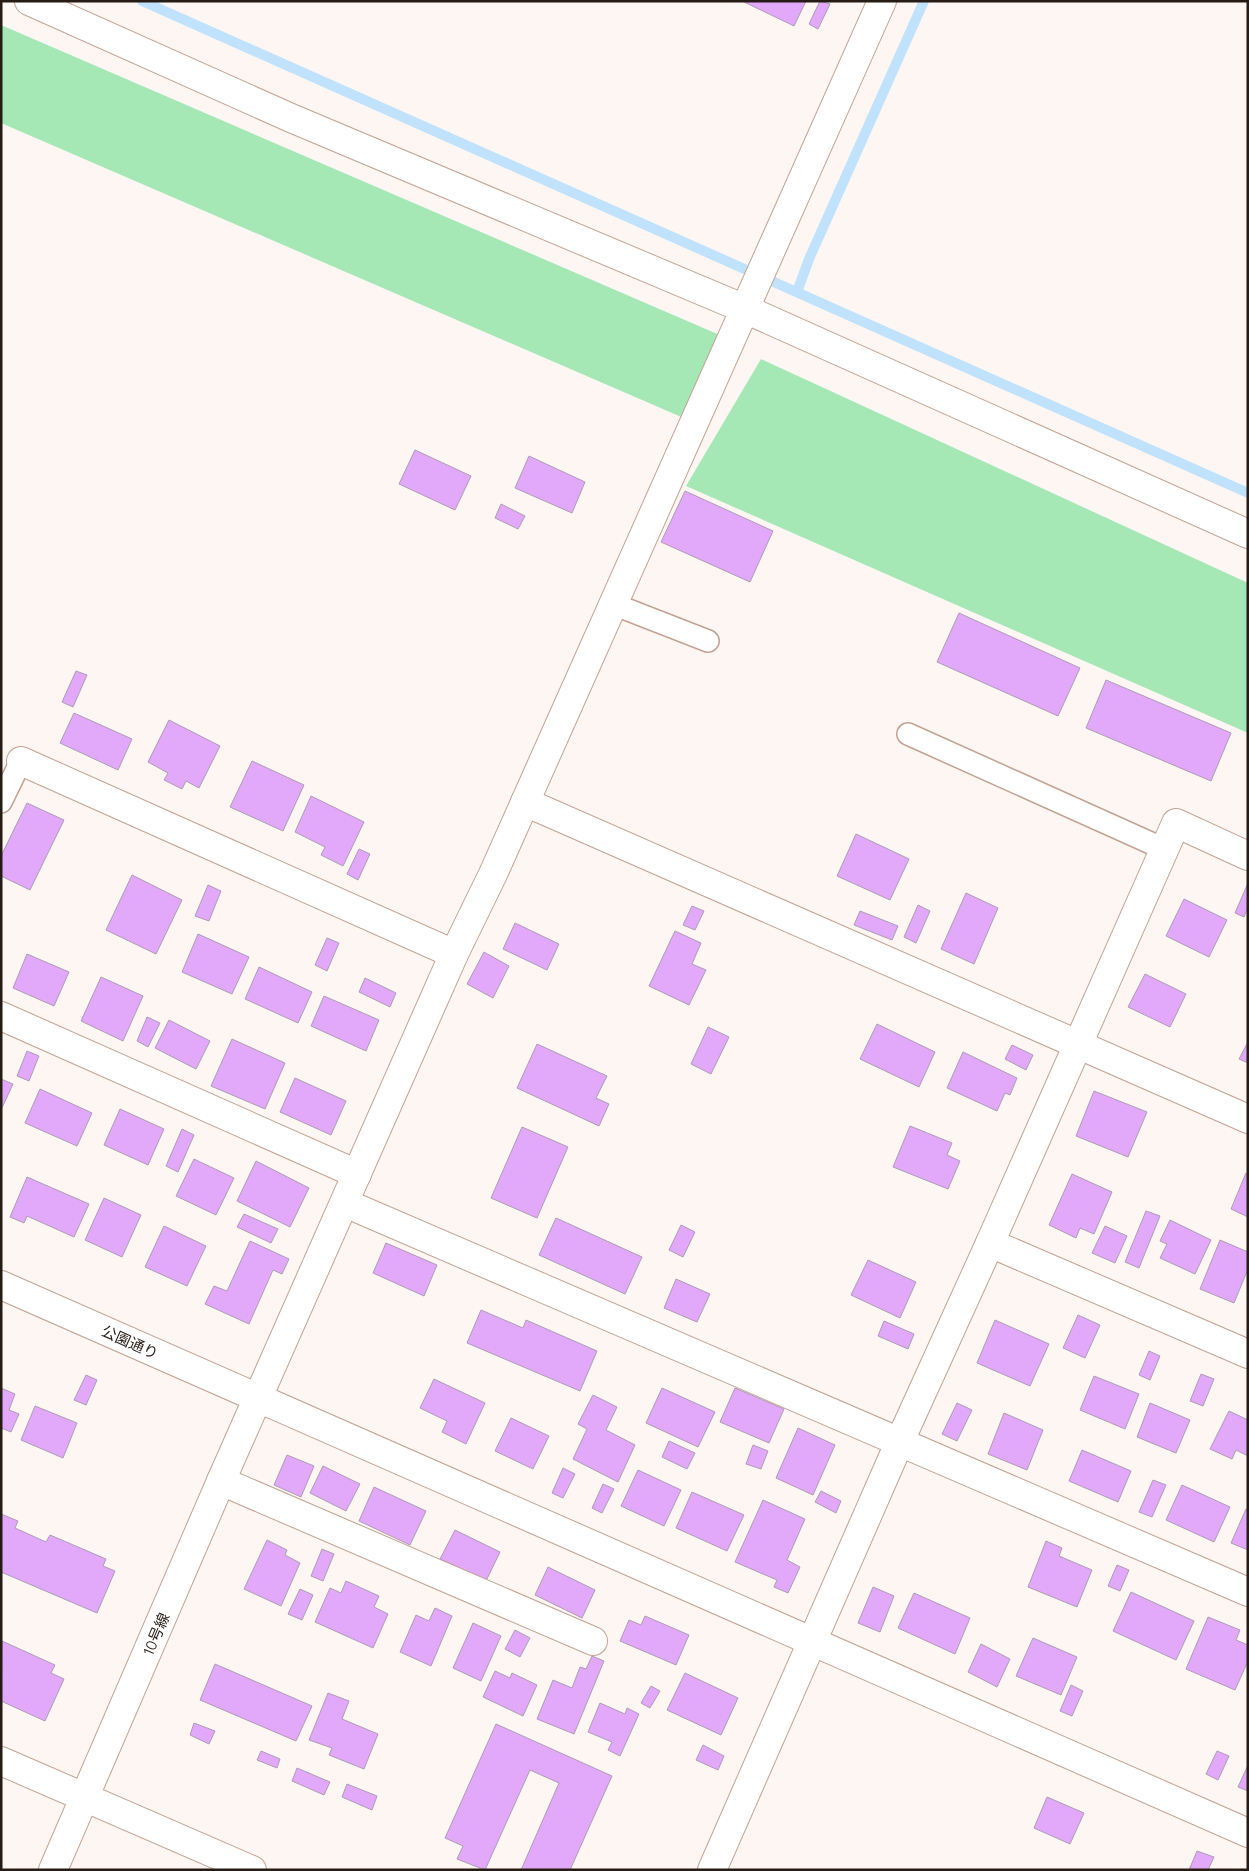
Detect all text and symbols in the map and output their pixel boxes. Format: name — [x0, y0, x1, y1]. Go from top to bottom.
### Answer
street label: 公園通り — [99, 1321, 161, 1363]
street label: 10号線 — [139, 1610, 173, 1658]

